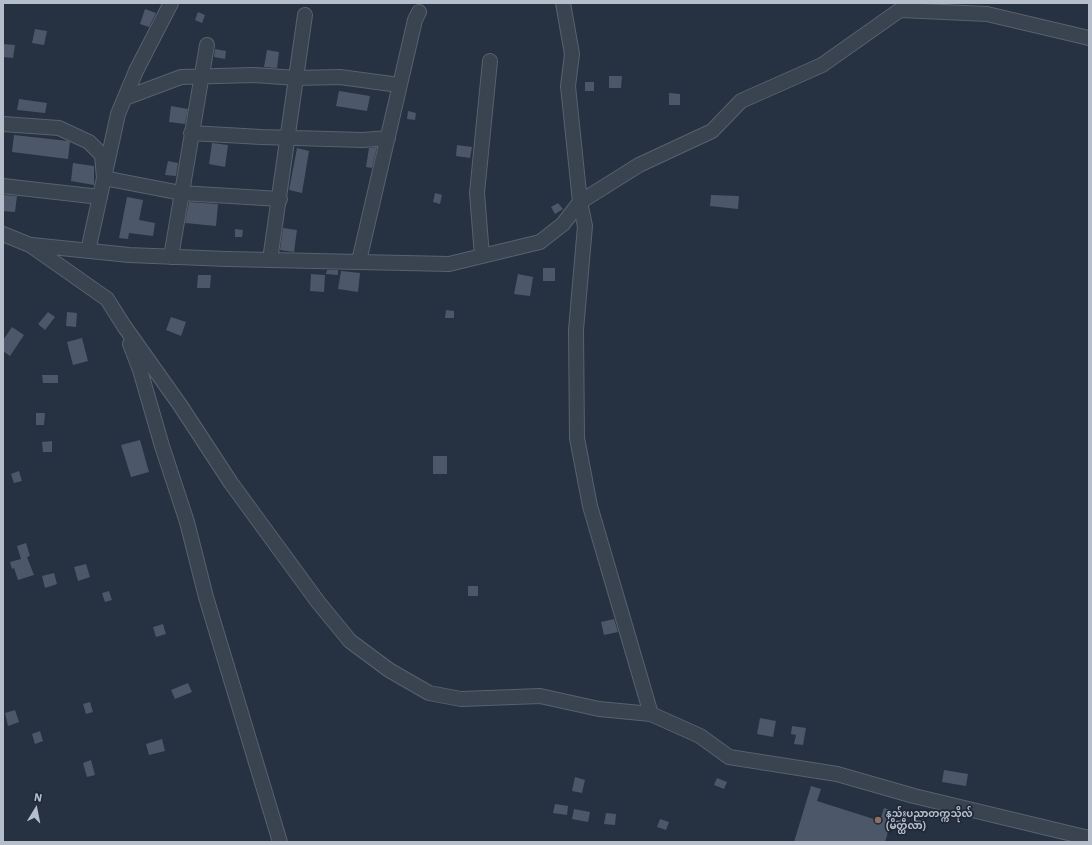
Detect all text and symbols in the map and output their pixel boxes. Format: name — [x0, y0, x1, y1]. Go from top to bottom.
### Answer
north arrow — [16, 789, 56, 829]
text: N — [33, 790, 43, 805]
place label: နည်းပညာတက္ကသိုလ် (မိတ္ထီလာ) — [886, 808, 973, 832]
marker: နည်းပညာတက္ကသိုလ် (မိတ္ထီလာ) — [873, 815, 883, 825]

